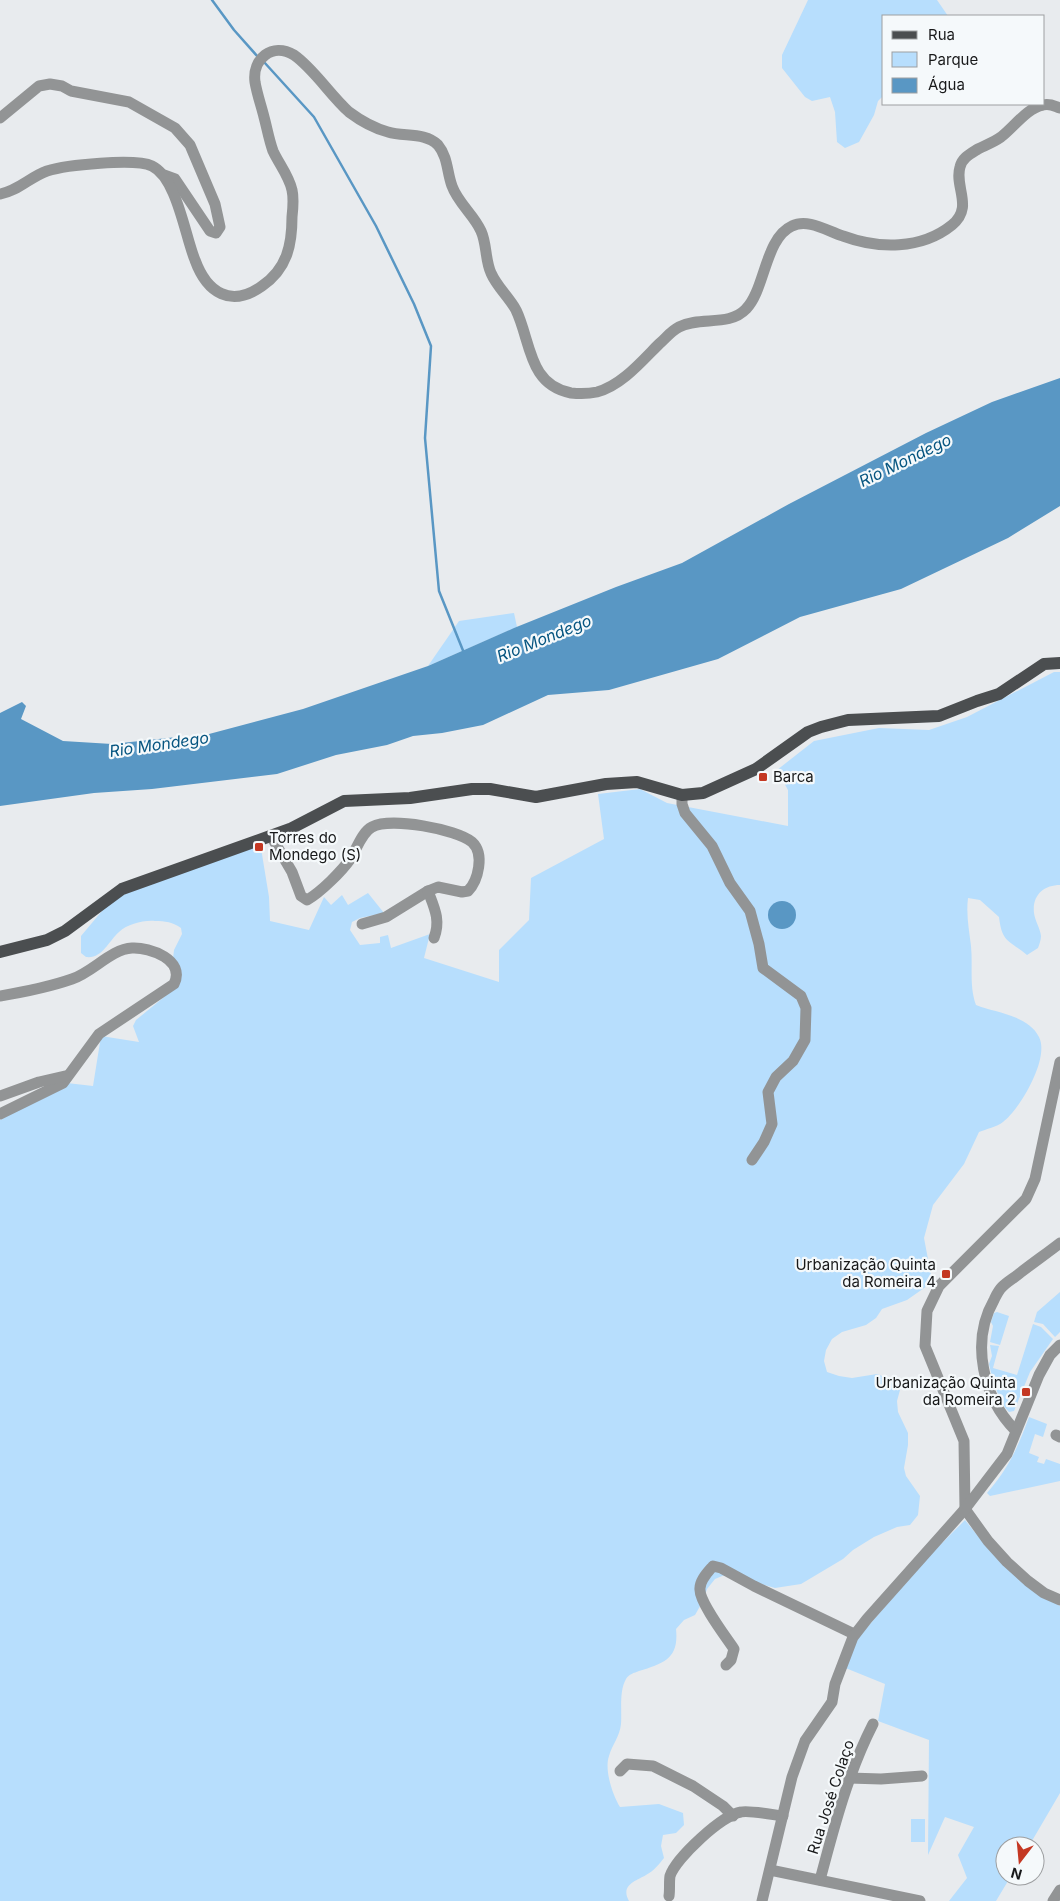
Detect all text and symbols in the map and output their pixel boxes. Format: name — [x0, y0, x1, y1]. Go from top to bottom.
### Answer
legend — [882, 15, 1045, 105]
text: Rua — [928, 25, 955, 44]
text: Parque — [928, 50, 978, 69]
text: Água — [928, 75, 965, 94]
water label: Rio Mondego — [856, 429, 954, 491]
water label: Rio Mondego — [494, 610, 594, 666]
water label: Rio Mondego — [108, 727, 210, 761]
place label: Barca — [773, 767, 814, 786]
marker: Barca — [757, 771, 769, 783]
place label: Torres do Mondego (S) — [269, 828, 361, 864]
marker: Torres do Mondego (S) — [253, 841, 265, 853]
place label: Urbanização Quinta da Romeira 4 — [795, 1255, 936, 1291]
marker: Urbanização Quinta da Romeira 4 — [940, 1268, 952, 1280]
place label: Urbanização Quinta da Romeira 2 — [875, 1373, 1016, 1409]
marker: Urbanização Quinta da Romeira 2 — [1020, 1386, 1032, 1398]
street label: Rua José Colaço — [803, 1737, 858, 1856]
north arrow — [995, 1836, 1045, 1886]
text: N — [1009, 1864, 1024, 1884]

